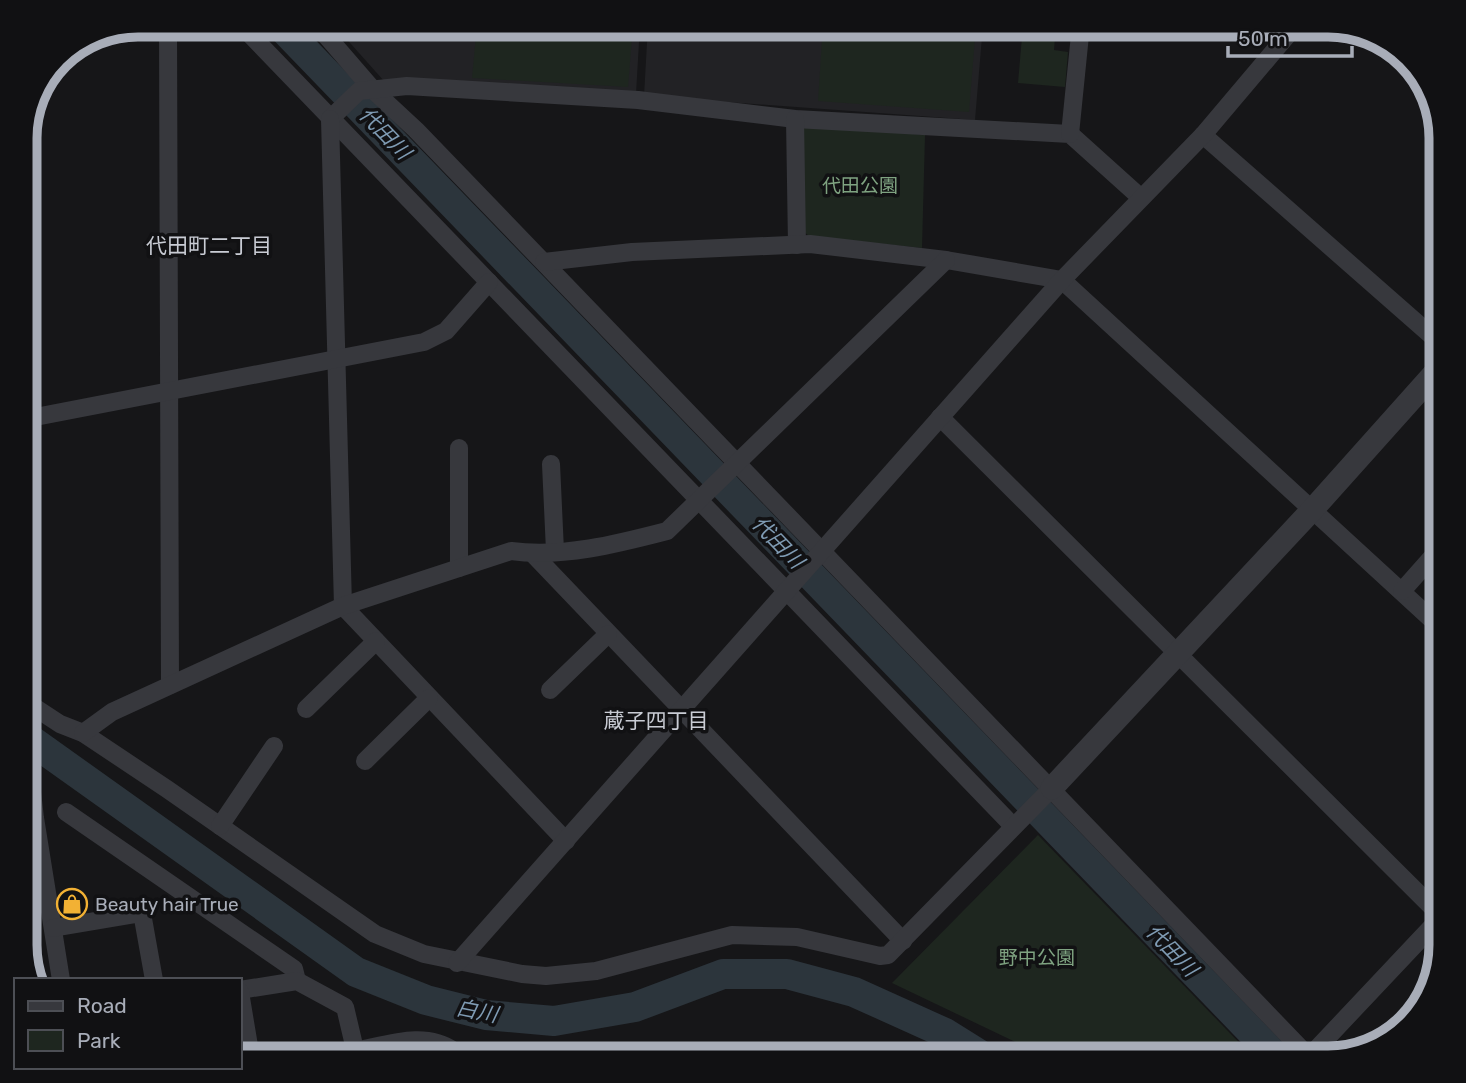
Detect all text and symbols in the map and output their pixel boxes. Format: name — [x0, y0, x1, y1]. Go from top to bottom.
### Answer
scale bar — [1228, 14, 1352, 58]
text: 50 m — [1238, 26, 1288, 51]
water label: 代田川 — [354, 102, 417, 166]
park label: 代田公園 — [822, 174, 898, 197]
district label: 代田町二丁目 — [146, 233, 272, 258]
water label: 代田川 — [747, 511, 810, 575]
district label: 蔵子四丁目 — [604, 708, 709, 733]
shop icon: Beauty hair True — [55, 887, 89, 921]
place label: Beauty hair True — [95, 893, 239, 916]
water label: 代田川 — [1141, 919, 1204, 983]
park label: 野中公園 — [999, 946, 1075, 969]
legend — [14, 978, 242, 1069]
text: Road — [77, 993, 127, 1018]
water label: 白川 — [454, 995, 502, 1028]
text: Park — [77, 1028, 121, 1053]

